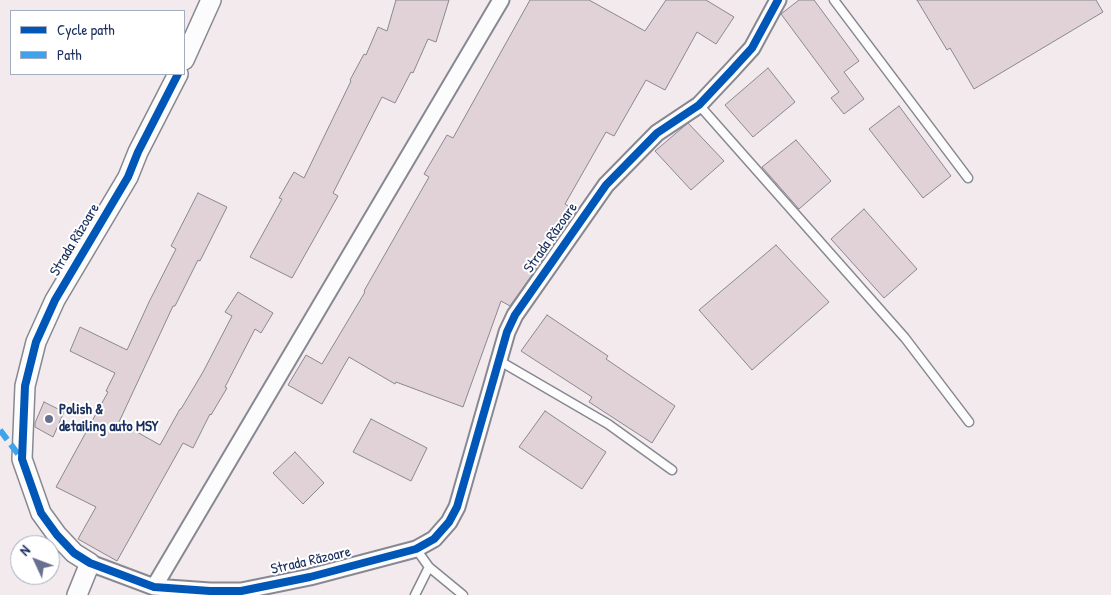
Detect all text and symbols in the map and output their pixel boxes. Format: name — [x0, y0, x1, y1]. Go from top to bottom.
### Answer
legend — [10, 10, 185, 75]
text: Cycle path — [57, 19, 115, 40]
text: Path — [57, 44, 82, 65]
street label: Strada Răzoare — [520, 199, 582, 277]
street label: Strada Răzoare — [46, 200, 104, 280]
place label: Polish & detailing auto MSY — [59, 401, 158, 436]
marker: Polish & detailing auto MSY — [43, 413, 55, 425]
north arrow — [10, 535, 60, 585]
text: N — [15, 541, 34, 559]
street label: Strada Răzoare — [269, 543, 353, 579]

